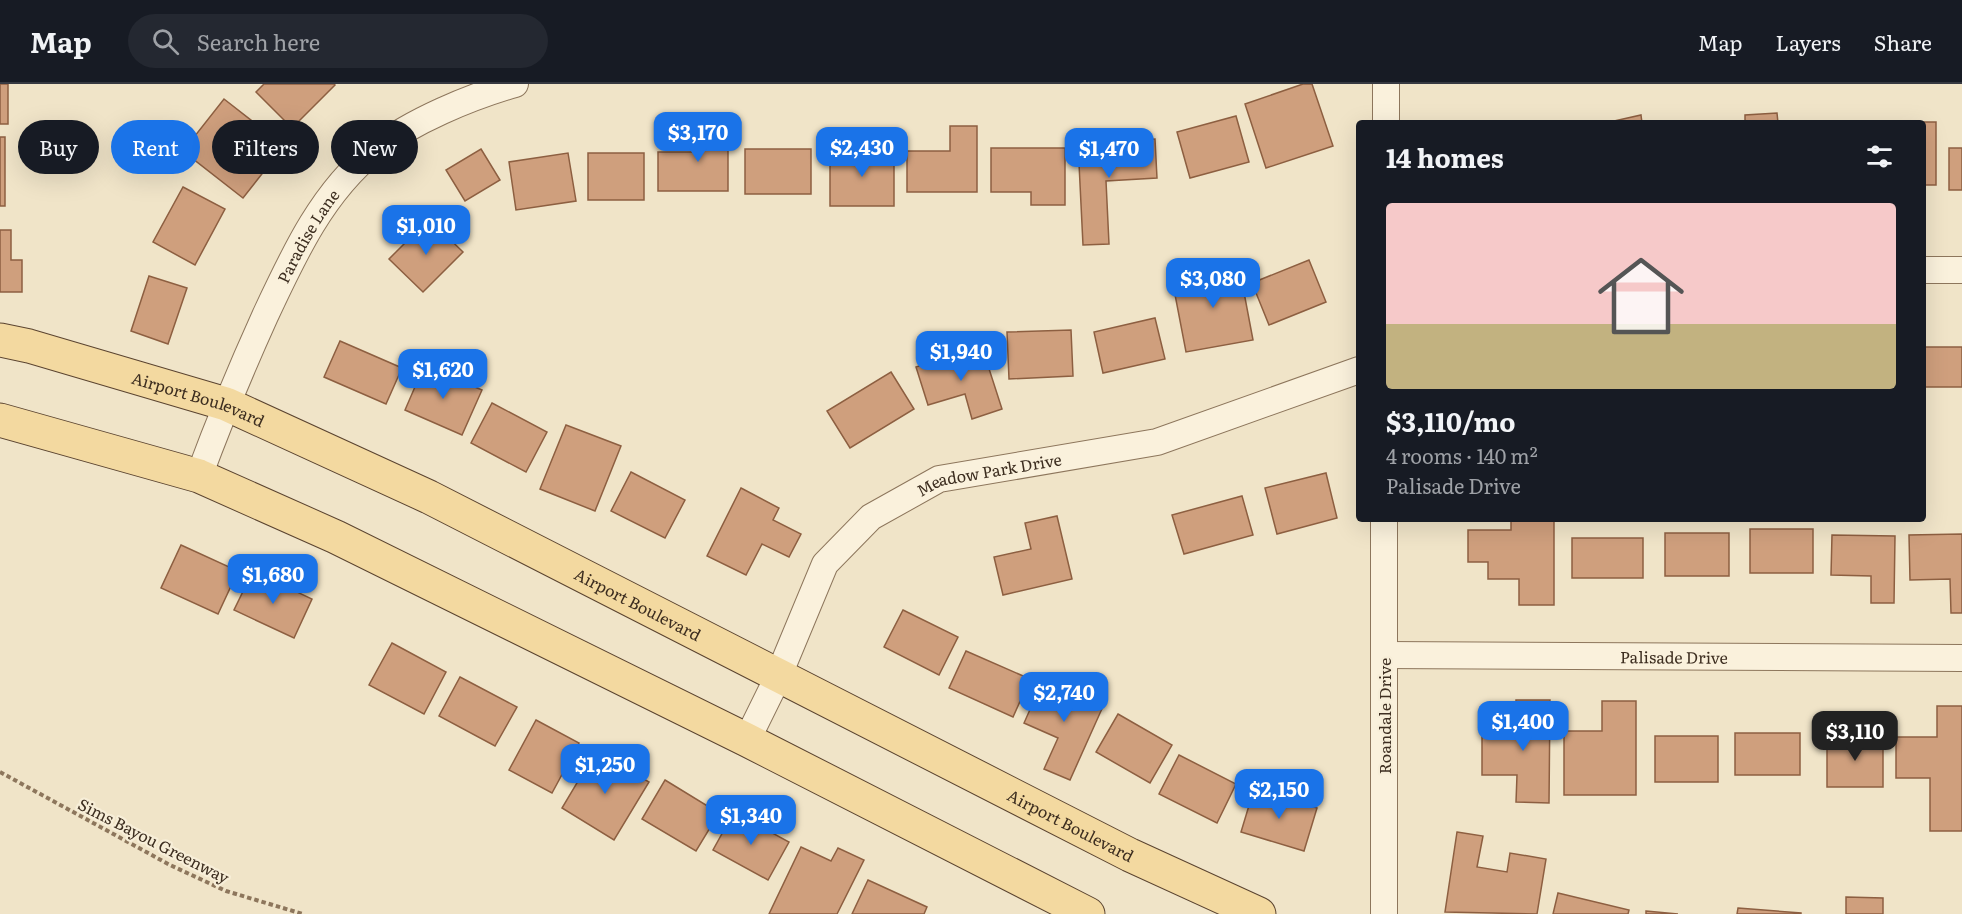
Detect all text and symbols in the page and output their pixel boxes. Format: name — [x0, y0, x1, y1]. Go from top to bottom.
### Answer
search box — [128, 14, 548, 68]
text: Map — [30, 20, 92, 62]
icon: search — [149, 25, 182, 58]
text: Search here — [197, 25, 320, 58]
text: Map — [1698, 26, 1743, 57]
text: Layers — [1776, 26, 1841, 57]
text: Share — [1874, 26, 1932, 57]
pin: $3,170 — [649, 112, 747, 163]
text: $3,170 — [668, 116, 728, 146]
chip: Buy — [18, 120, 99, 174]
chip: Rent — [111, 120, 200, 174]
chip: Filters — [212, 120, 319, 174]
chip: New — [331, 120, 418, 174]
pin: $2,430 — [813, 127, 911, 178]
pin: $1,470 — [1060, 128, 1158, 179]
text: $2,430 — [830, 131, 894, 161]
text: $1,470 — [1079, 132, 1139, 162]
text: 14 homes — [1386, 137, 1504, 176]
icon: filters — [1863, 140, 1896, 173]
street label: Paradise Lane — [270, 184, 344, 287]
pin: $1,010 — [377, 205, 475, 256]
text: $1,010 — [396, 209, 456, 239]
icon: home — [1587, 242, 1695, 350]
pin: $3,080 — [1164, 258, 1262, 309]
text: $3,080 — [1180, 262, 1246, 292]
pin: $1,940 — [912, 331, 1010, 382]
text: $1,940 — [930, 335, 992, 365]
pin: $1,620 — [394, 349, 492, 400]
text: $1,620 — [412, 353, 474, 383]
street label: Airport Boulevard — [129, 365, 269, 432]
text: $3,110/mo — [1386, 401, 1515, 440]
text: 4 rooms · 140 m² — [1386, 440, 1538, 470]
street label: Meadow Park Drive — [912, 446, 1063, 502]
text: Palisade Drive — [1386, 470, 1521, 500]
pin: $1,680 — [224, 554, 322, 605]
text: $1,680 — [242, 558, 304, 588]
street label: Airport Boulevard — [571, 561, 706, 646]
street label: Palisade Drive — [1620, 644, 1728, 669]
street label: Roandale Drive — [1372, 658, 1396, 774]
pin: $2,740 — [1015, 672, 1113, 723]
text: $2,740 — [1033, 676, 1095, 706]
pin: $1,400 — [1474, 701, 1572, 752]
text: $1,400 — [1492, 705, 1554, 735]
pin: $3,110 — [1806, 711, 1904, 762]
text: $3,110 — [1826, 715, 1884, 745]
pin: $1,250 — [556, 744, 654, 795]
text: $1,250 — [575, 748, 635, 778]
pin: $2,150 — [1230, 769, 1328, 820]
text: $2,150 — [1249, 773, 1309, 803]
street label: Airport Boulevard — [1003, 782, 1139, 867]
street label: Sims Bayou Greenway — [74, 791, 234, 889]
pin: $1,340 — [702, 795, 800, 846]
text: $1,340 — [720, 799, 782, 829]

